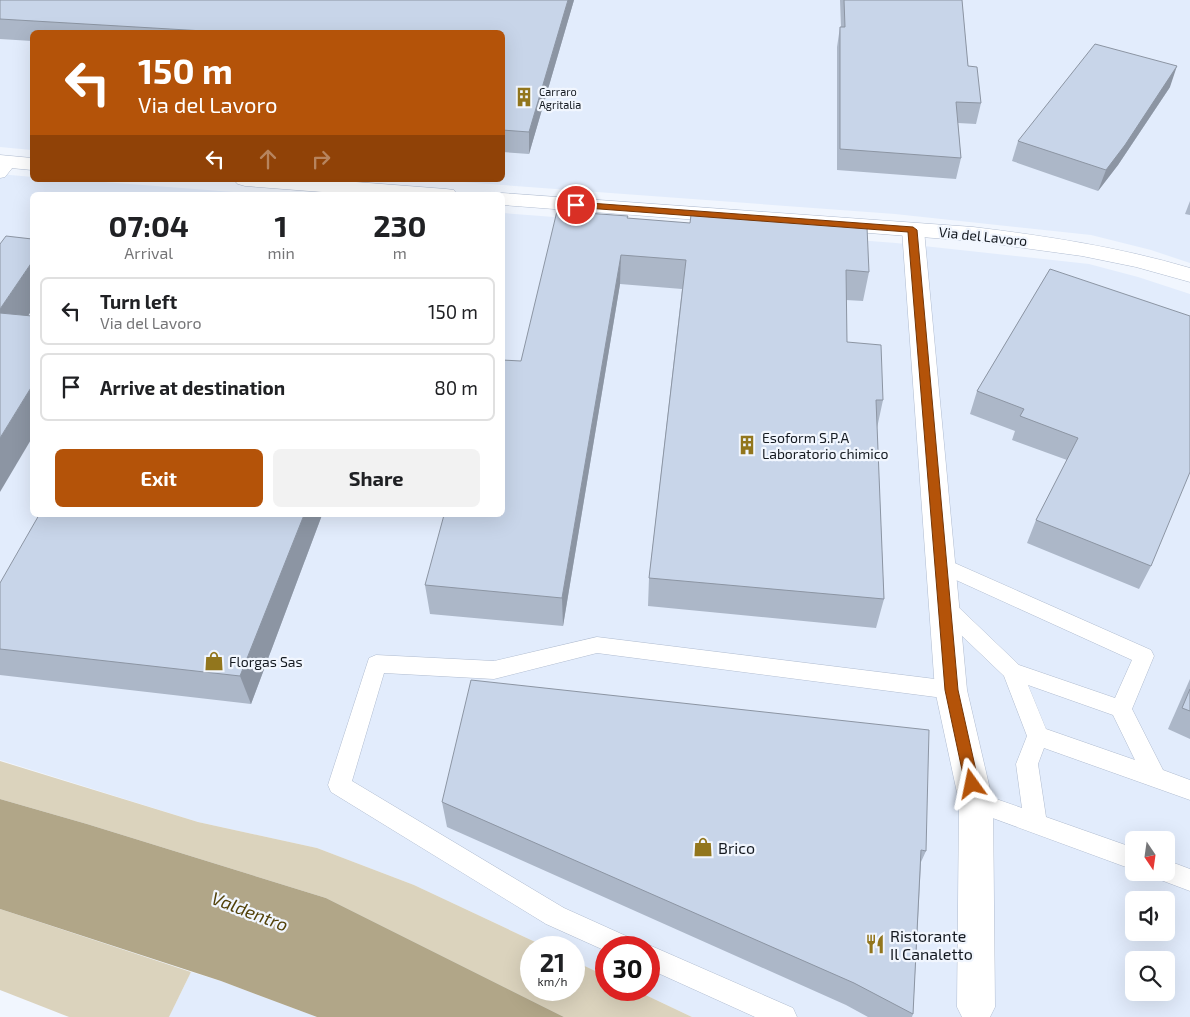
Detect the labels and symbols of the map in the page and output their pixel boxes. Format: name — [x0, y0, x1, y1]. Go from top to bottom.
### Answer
place label: Carraro Agritalia — [539, 85, 581, 111]
building icon: Carraro Agritalia — [513, 86, 535, 108]
pin — [555, 184, 597, 226]
street label: Via del Lavoro — [938, 223, 1028, 249]
place label: Esoform S.P.A Laboratorio chimico — [762, 429, 888, 462]
building icon: Esoform S.P.A Laboratorio chimico — [736, 434, 758, 456]
shop icon: Florgas Sas — [203, 650, 225, 672]
place label: Florgas Sas — [229, 653, 303, 670]
position arrow — [945, 757, 997, 809]
north arrow — [1125, 831, 1175, 881]
shop icon: Brico — [692, 836, 714, 858]
place label: Brico — [718, 838, 755, 857]
water label: Valdentro — [209, 886, 291, 936]
place label: Ristorante Il Canaletto — [890, 926, 973, 963]
restaurant icon: Ristorante Il Canaletto — [864, 933, 886, 955]
speed limit sign: 30 — [595, 936, 660, 1001]

